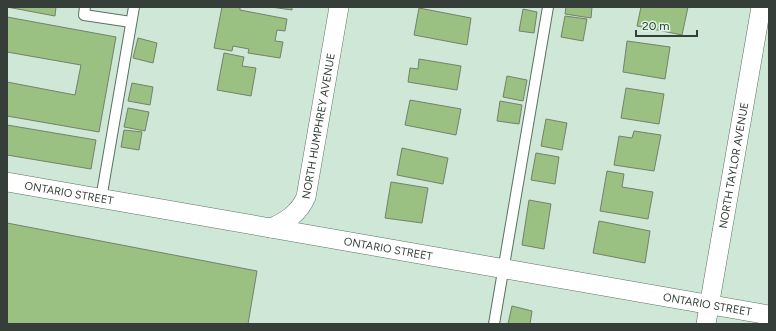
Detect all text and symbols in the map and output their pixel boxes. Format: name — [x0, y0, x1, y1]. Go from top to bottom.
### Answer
scale bar — [636, 12, 697, 38]
text: 20 m — [642, 19, 670, 33]
street label: NORTH HUMPHREY AVENUE — [300, 52, 338, 200]
street label: NORTH TAYLOR AVENUE — [717, 101, 751, 230]
street label: ONTARIO STREET — [24, 179, 114, 207]
street label: ONTARIO STREET — [343, 235, 434, 263]
street label: ONTARIO STREET — [662, 291, 753, 319]

